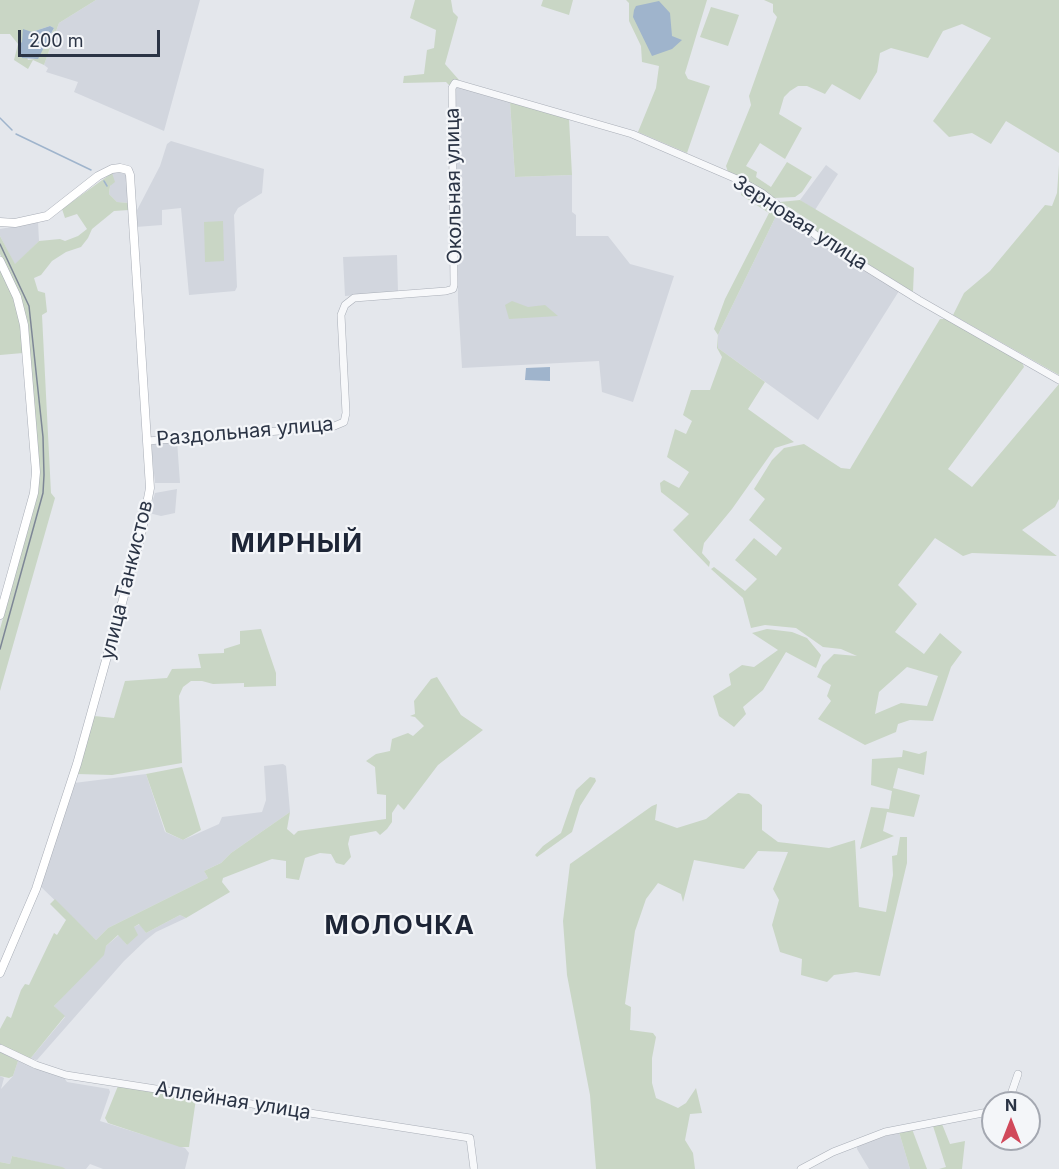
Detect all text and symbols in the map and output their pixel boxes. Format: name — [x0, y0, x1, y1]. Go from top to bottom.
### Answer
scale bar — [21, 18, 164, 56]
text: 200 m — [29, 30, 84, 51]
street label: Окольная улица — [441, 107, 467, 265]
street label: Зерновая улица — [728, 170, 872, 276]
street label: Раздольная улица — [155, 412, 335, 452]
street label: улица Танкистов — [96, 498, 158, 662]
district label: МИРНЫЙ — [230, 528, 364, 560]
district label: МОЛОЧКА — [325, 910, 475, 942]
street label: Аллейная улица — [154, 1077, 312, 1125]
north arrow — [981, 1091, 1041, 1151]
text: N — [1005, 1095, 1017, 1115]

